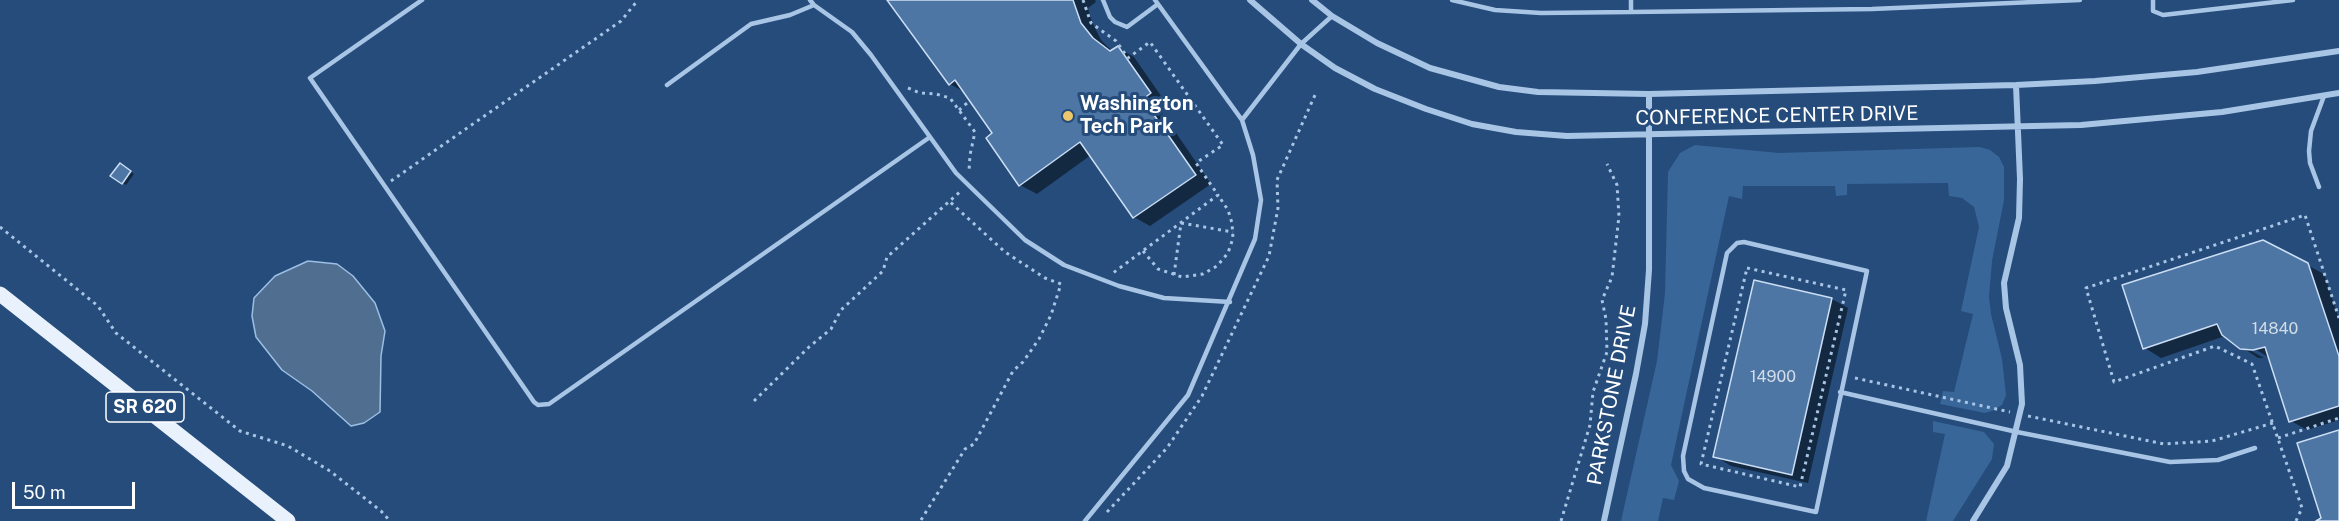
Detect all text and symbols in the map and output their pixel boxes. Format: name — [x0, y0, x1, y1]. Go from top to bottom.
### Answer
place label: Washington Tech Park — [1080, 92, 1193, 139]
street label: CONFERENCE CENTER DRIVE — [1635, 102, 1919, 130]
marker: Washington Tech Park — [1061, 109, 1075, 123]
street label: PARKSTONE DRIVE — [1583, 303, 1641, 487]
house number: 14840 — [2252, 319, 2298, 339]
house number: 14900 — [1750, 367, 1796, 387]
road number: SR 620 — [106, 392, 184, 422]
scale bar — [15, 470, 138, 508]
text: 50 m — [23, 482, 66, 503]

